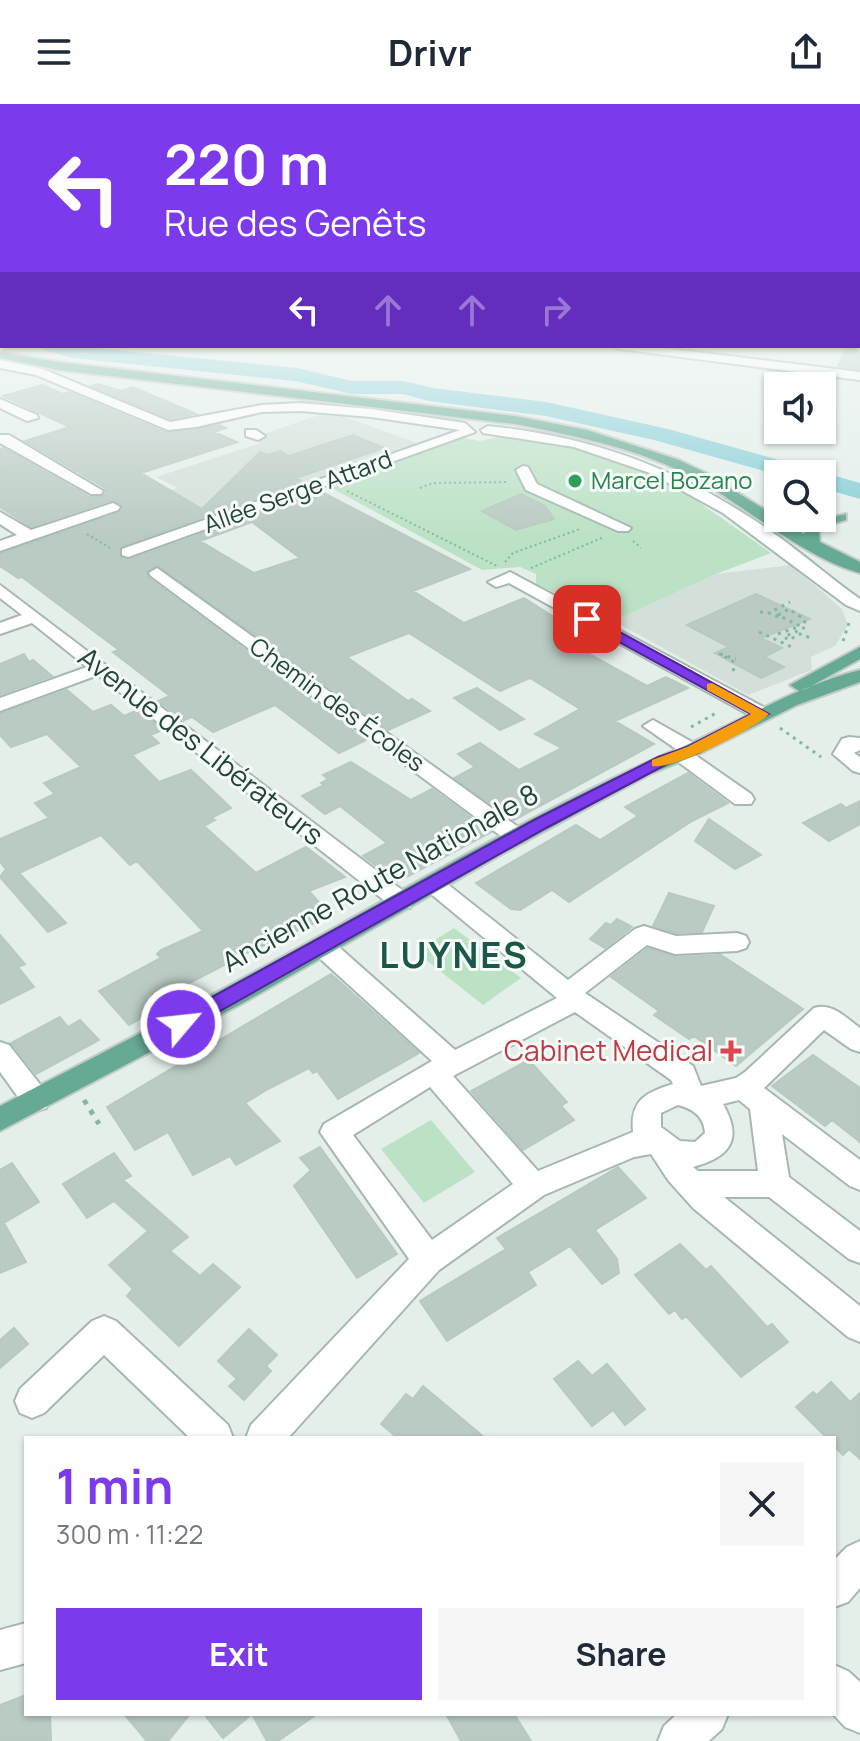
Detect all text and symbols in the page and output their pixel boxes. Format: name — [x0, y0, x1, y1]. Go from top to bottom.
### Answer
text: Drivr — [388, 28, 472, 77]
icon: menu — [32, 30, 76, 74]
icon: share — [784, 30, 828, 74]
text: 220 m — [164, 125, 329, 202]
icon: left — [32, 136, 136, 240]
text: Rue des Genêts — [164, 198, 426, 247]
icon: left — [282, 288, 326, 332]
icon: ahead — [366, 288, 410, 332]
icon: ahead — [450, 288, 494, 332]
icon: right — [534, 288, 578, 332]
map controls — [764, 372, 836, 532]
button: sound — [764, 372, 836, 444]
street label: Allée Serge Attard — [199, 441, 396, 540]
button: search — [764, 460, 836, 532]
place label: Marcel Bozano — [591, 463, 752, 496]
marker: Marcel Bozano — [566, 472, 584, 490]
pin — [553, 585, 621, 653]
icon: arrive — [565, 597, 609, 641]
street label: Chemin des Écoles — [244, 629, 432, 778]
street label: Avenue des Libérateurs — [71, 637, 332, 853]
street label: Ancienne Route Nationale 8 — [214, 774, 545, 980]
district label: LUYNES — [379, 930, 529, 979]
position arrow — [139, 982, 223, 1066]
place label: Cabinet Medical — [504, 1031, 713, 1069]
marker: Cabinet Medical — [720, 1040, 742, 1062]
text: 1 min — [56, 1453, 173, 1518]
button: close — [720, 1462, 804, 1546]
text: 300 m · 11:22 — [56, 1516, 203, 1552]
button: Exit — [56, 1608, 422, 1700]
button: Share — [438, 1608, 804, 1700]

